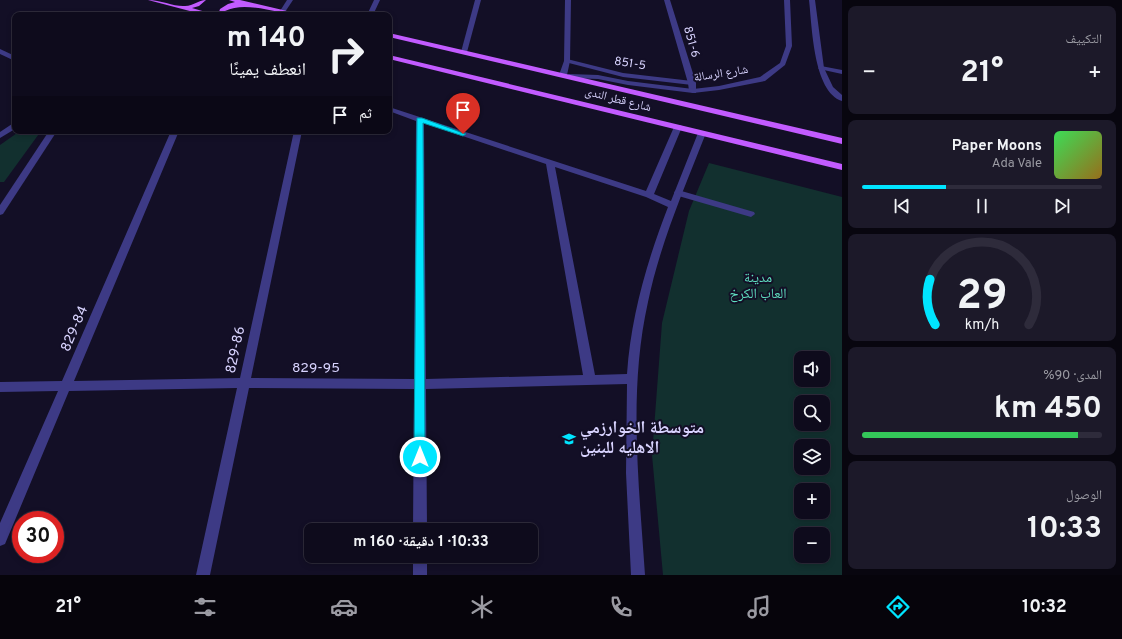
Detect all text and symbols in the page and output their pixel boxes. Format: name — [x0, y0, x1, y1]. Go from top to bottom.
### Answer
text: 140 m — [227, 21, 306, 57]
street label: 851-6 — [679, 25, 703, 59]
icon: right — [320, 28, 372, 80]
text: التكييف — [1066, 32, 1102, 48]
street label: 851-5 — [613, 54, 647, 74]
text: 21° — [961, 55, 1003, 92]
text: انعطف يمينًا — [229, 59, 306, 82]
text: − — [862, 60, 876, 87]
text: + — [1088, 60, 1102, 87]
street label: شارع الرسالة — [693, 62, 749, 86]
street label: شارع قطر الندى — [583, 84, 653, 116]
pin — [446, 93, 480, 134]
icon: arrive — [452, 99, 474, 121]
icon: arrive — [329, 104, 351, 126]
text: ثم — [359, 105, 372, 124]
text: Paper Moons — [952, 137, 1042, 156]
text: Ada Vale — [992, 156, 1042, 172]
icon: previous — [891, 195, 913, 217]
icon: pause — [971, 195, 993, 217]
icon: next — [1051, 195, 1073, 217]
park label: مدينة العاب الكرخ — [729, 270, 787, 303]
text: 29 — [957, 271, 1008, 324]
street label: 829-84 — [58, 304, 92, 354]
text: km/h — [965, 316, 999, 334]
street label: 829-86 — [223, 325, 249, 375]
map controls — [794, 351, 830, 563]
button: sound — [794, 351, 830, 387]
street label: 829-95 — [292, 360, 340, 377]
text: المدى · 90% — [1043, 368, 1102, 384]
text: 450 km — [994, 391, 1102, 428]
button: search — [794, 395, 830, 431]
place label: متوسطة الخوارزمي الاهليه للبنين — [580, 418, 704, 460]
school or university icon: متوسطة الخوارزمي الاهليه للبنين — [561, 431, 577, 447]
position arrow — [399, 436, 441, 478]
button: layers — [794, 439, 830, 475]
button: + — [794, 483, 830, 519]
text: الوصول — [1066, 488, 1102, 504]
speed limit sign: 30 — [12, 511, 64, 563]
text: 10:33 — [1027, 511, 1102, 548]
button: − — [794, 527, 830, 563]
text: 10:33 · 1 دقيقة · 160 m — [353, 533, 489, 552]
icon: filters — [191, 593, 219, 621]
icon: car — [330, 593, 358, 621]
icon: climate — [468, 593, 496, 621]
icon: phone — [607, 593, 635, 621]
icon: music — [745, 593, 773, 621]
icon: directions — [884, 593, 912, 621]
text: 21° — [55, 596, 81, 619]
text: 10:32 — [1022, 596, 1067, 619]

